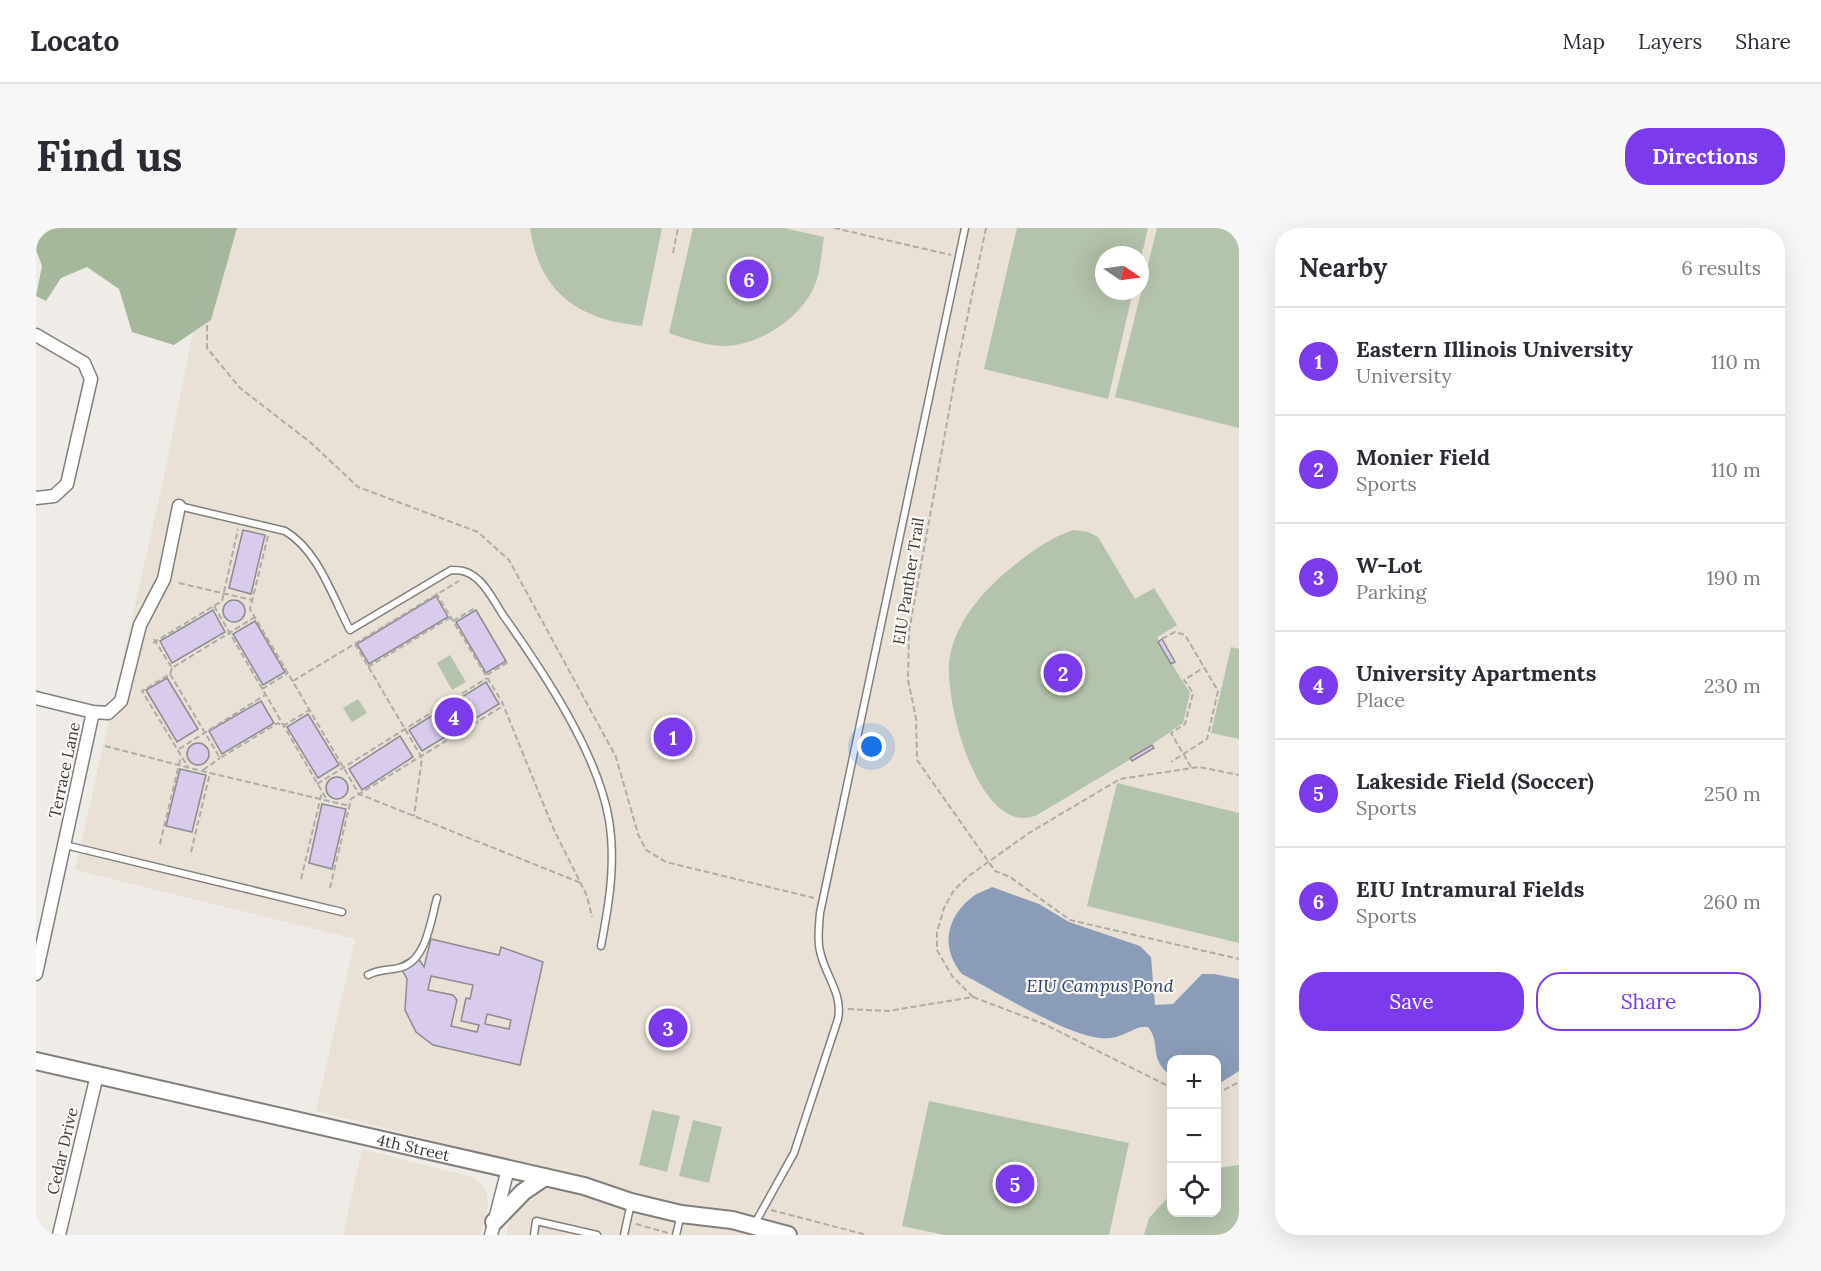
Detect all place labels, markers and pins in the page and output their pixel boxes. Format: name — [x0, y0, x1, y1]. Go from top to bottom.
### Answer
pin: 6 — [730, 256, 768, 302]
pin: 2 — [1044, 650, 1082, 696]
pin: 4 — [434, 694, 474, 740]
pin: 1 — [654, 714, 692, 760]
pin: 3 — [648, 1006, 688, 1050]
pin: 5 — [996, 1162, 1034, 1206]

